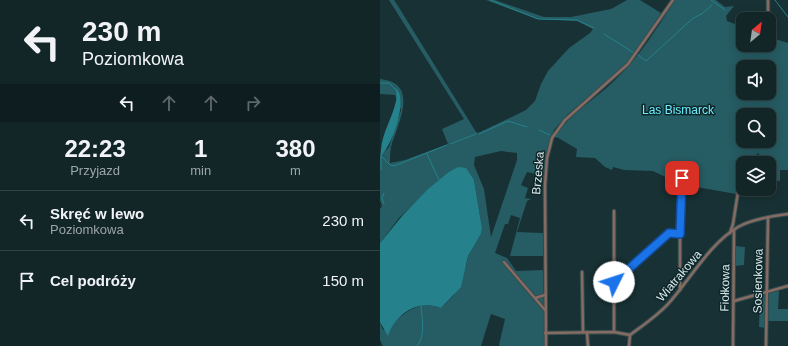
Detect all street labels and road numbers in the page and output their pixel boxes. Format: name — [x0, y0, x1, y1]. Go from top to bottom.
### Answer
street label: Brzeska — [529, 150, 547, 195]
street label: Wiatrakowa — [653, 247, 705, 305]
street label: Sosienkowa — [750, 248, 766, 313]
street label: Fiołkowa — [718, 264, 732, 312]

